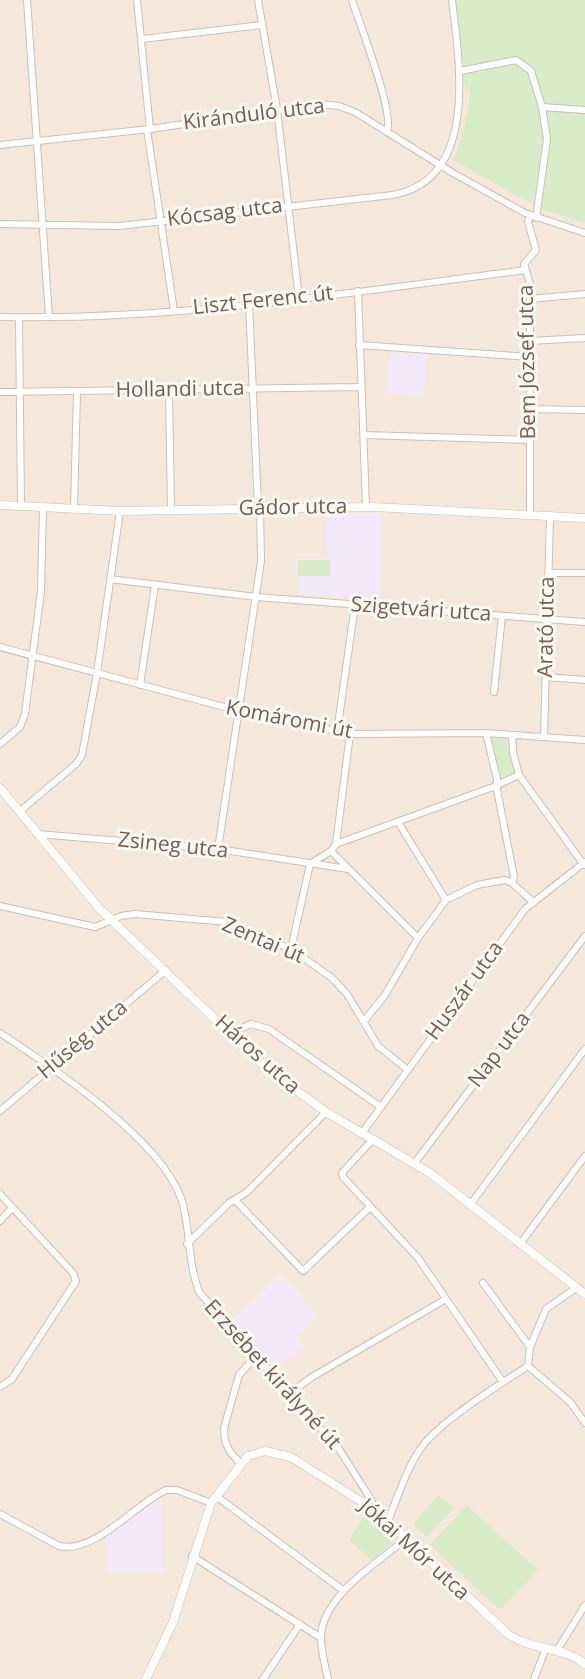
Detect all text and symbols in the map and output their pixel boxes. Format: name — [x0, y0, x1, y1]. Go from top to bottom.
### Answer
street label: Kiránduló utca — [182, 94, 326, 136]
street label: Kócsag utca — [166, 193, 284, 233]
street label: Liszt Ferenc út — [192, 281, 334, 321]
street label: Bem József utca — [514, 284, 542, 440]
street label: Hollandi utca — [115, 376, 245, 404]
street label: Gádor utca — [239, 494, 347, 522]
street label: Arató utca — [534, 576, 560, 678]
street label: Szigetvári utca — [350, 593, 492, 627]
street label: Komáromi út — [224, 695, 354, 745]
street label: Zsineg utca — [117, 828, 229, 864]
street label: Zentai út — [218, 912, 308, 970]
street label: Huszár utca — [421, 937, 509, 1045]
street label: Hűség utca — [33, 995, 133, 1085]
street label: Nap utca — [463, 1007, 537, 1093]
street label: Háros utca — [209, 1010, 305, 1100]
street label: Erzsébet királyné út — [198, 1295, 346, 1455]
street label: Jókai Mór utca — [354, 1494, 474, 1606]

